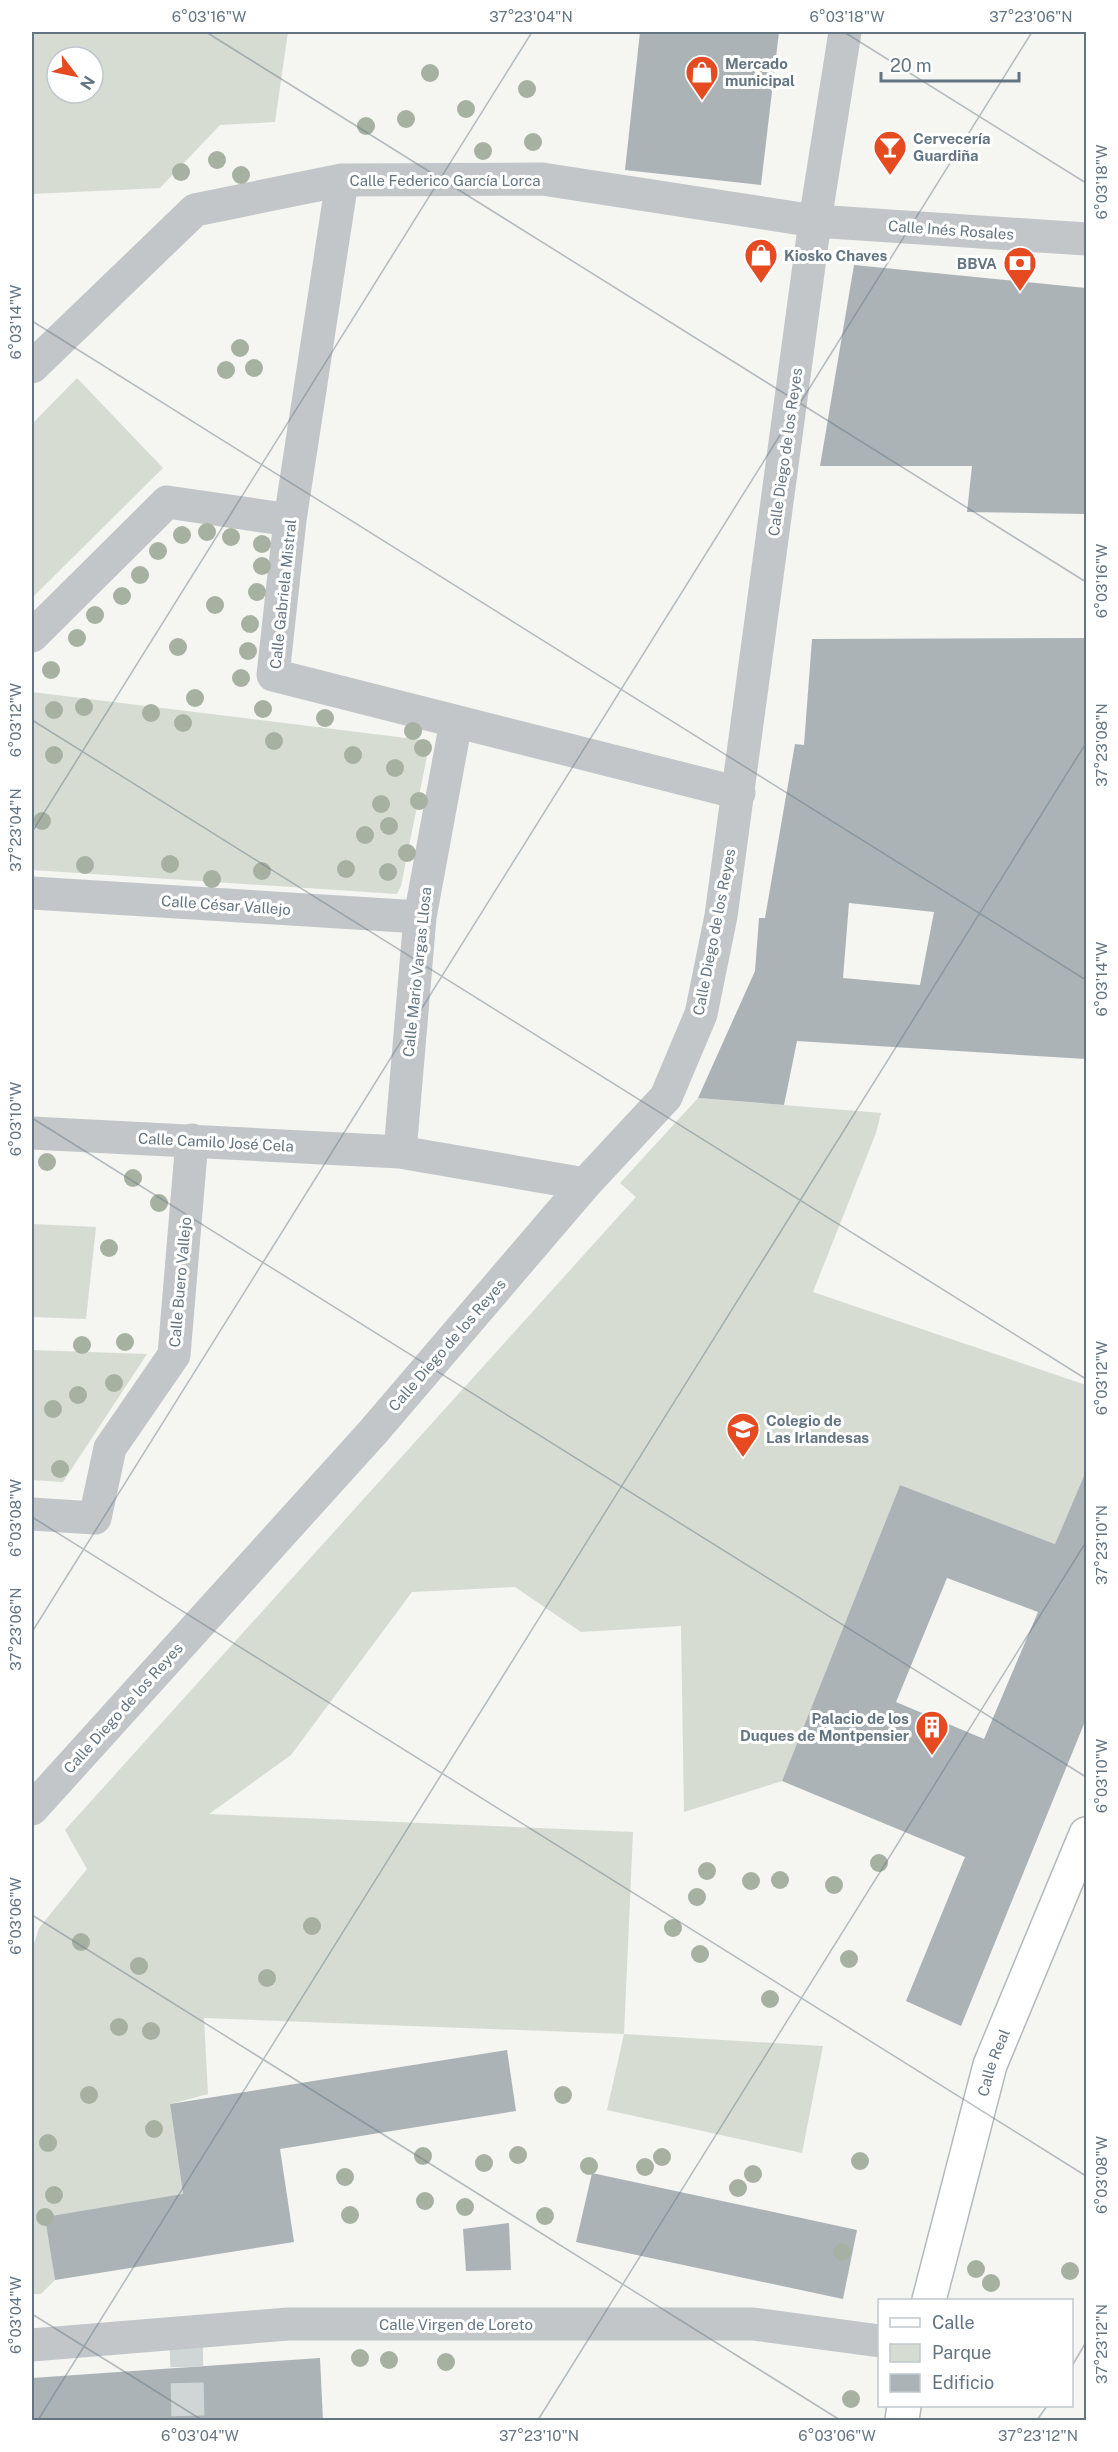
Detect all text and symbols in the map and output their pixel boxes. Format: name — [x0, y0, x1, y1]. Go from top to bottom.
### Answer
text: 6°03'16"W — [172, 8, 246, 25]
text: 37°23'04"N — [489, 8, 573, 25]
text: 6°03'18"W — [809, 8, 885, 25]
text: 37°23'06"N — [989, 8, 1073, 25]
north arrow — [45, 45, 105, 105]
scale bar — [881, 45, 1019, 83]
shop icon: Mercado municipal — [684, 54, 720, 101]
place label: Mercado municipal — [725, 55, 795, 89]
text: 20 m — [890, 55, 932, 76]
text: N — [76, 72, 99, 93]
bar icon: Cervecería Guardiña — [872, 129, 908, 176]
place label: Cervecería Guardiña — [913, 130, 991, 164]
text: 6°03'18"W — [1093, 144, 1110, 220]
street label: Calle Federico García Lorca — [350, 172, 540, 189]
street label: Calle Inés Rosales — [888, 217, 1014, 243]
shop icon: Kiosko Chaves — [743, 237, 779, 284]
bank icon: BBVA — [1002, 245, 1038, 292]
place label: Kiosko Chaves — [784, 247, 888, 264]
place label: BBVA — [957, 255, 997, 272]
text: 6°03'14"W — [7, 285, 24, 359]
street label: Calle Diego de los Reyes — [765, 367, 805, 537]
street label: Calle Gabriela Mistral — [267, 518, 299, 670]
text: 6°03'16"W — [1093, 544, 1110, 618]
text: 6°03'12"W — [7, 683, 24, 757]
text: 37°23'08"N — [1093, 703, 1110, 787]
text: 37°23'04"N — [7, 788, 24, 872]
street label: Calle Diego de los Reyes — [689, 847, 739, 1017]
street label: Calle Mario Vargas Llosa — [400, 886, 434, 1058]
street label: Calle César Vallejo — [161, 892, 291, 918]
text: 6°03'14"W — [1093, 942, 1110, 1016]
text: 6°03'10"W — [7, 1082, 24, 1156]
street label: Calle Camilo José Cela — [138, 1129, 294, 1155]
street label: Calle Buero Vallejo — [166, 1216, 194, 1348]
street label: Calle Diego de los Reyes — [385, 1275, 509, 1415]
text: 6°03'12"W — [1093, 1341, 1110, 1415]
school or university icon: Colegio de Las Irlandesas — [725, 1411, 761, 1458]
place label: Colegio de Las Irlandesas — [766, 1412, 869, 1446]
text: 6°03'08"W — [7, 1479, 24, 1557]
text: 37°23'10"N — [1093, 1505, 1110, 1585]
text: 37°23'06"N — [7, 1587, 24, 1671]
street label: Calle Diego de los Reyes — [60, 1639, 186, 1777]
building icon: Palacio de los Duques de Montpensier — [914, 1709, 950, 1756]
place label: Palacio de los Duques de Montpensier — [740, 1710, 909, 1744]
text: 6°03'10"W — [1093, 1739, 1110, 1813]
text: 6°03'06"W — [7, 1877, 24, 1955]
street label: Calle Real — [974, 2026, 1013, 2098]
text: 6°03'08"W — [1093, 2136, 1110, 2214]
text: 6°03'04"W — [7, 2276, 24, 2354]
legend — [878, 2299, 1073, 2407]
text: 37°23'12"N — [1093, 2304, 1110, 2384]
text: Calle — [932, 2312, 975, 2333]
street label: Calle Virgen de Loreto — [379, 2316, 533, 2333]
text: Parque — [932, 2342, 992, 2363]
text: Edificio — [932, 2372, 994, 2393]
text: 6°03'04"W — [161, 2427, 239, 2444]
text: 37°23'10"N — [499, 2427, 579, 2444]
text: 6°03'06"W — [798, 2427, 876, 2444]
text: 37°23'12"N — [998, 2427, 1078, 2444]

